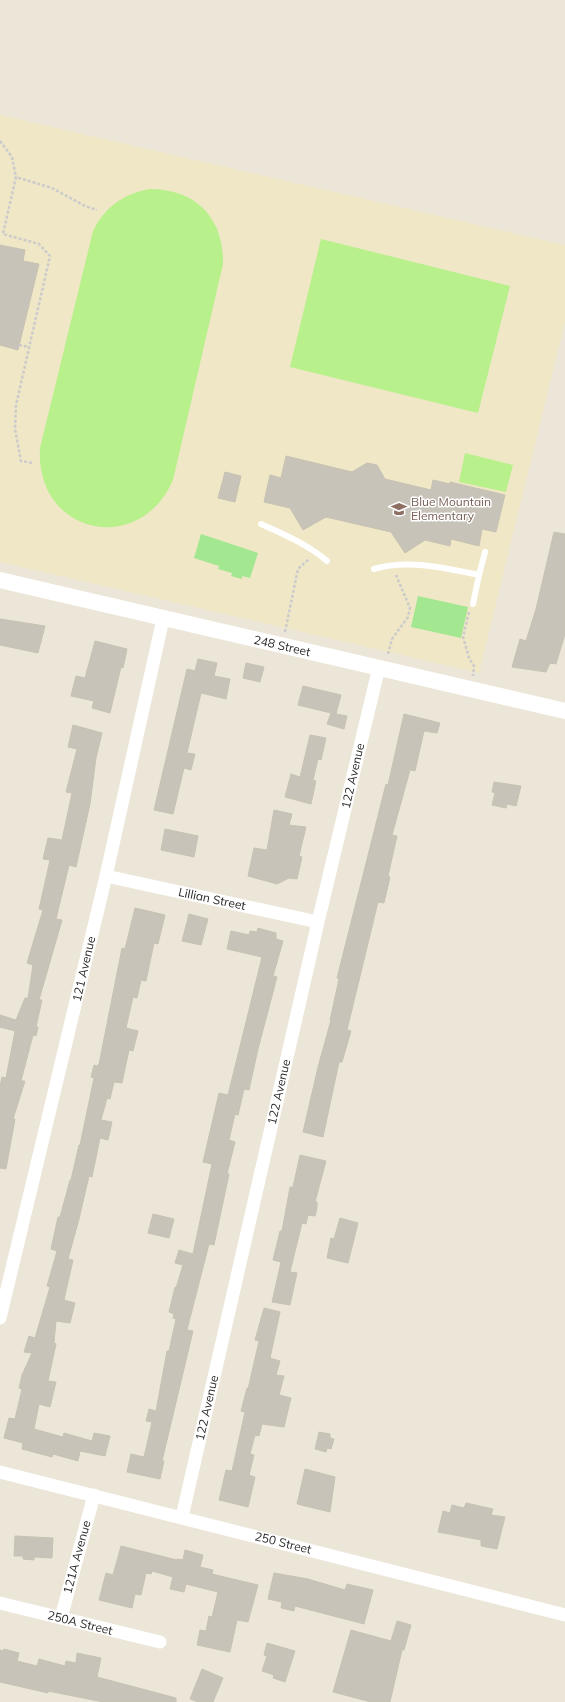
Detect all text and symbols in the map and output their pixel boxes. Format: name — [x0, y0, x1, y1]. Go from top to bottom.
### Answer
place label: Blue Mountain Elementary — [411, 494, 491, 523]
school or university icon: Blue Mountain Elementary — [390, 500, 408, 518]
street label: 248 Street — [252, 632, 312, 659]
street label: 122 Avenue — [338, 742, 367, 810]
street label: Lillian Street — [177, 884, 247, 913]
street label: 121 Avenue — [69, 935, 98, 1003]
street label: 122 Avenue — [264, 1058, 293, 1126]
street label: 122 Avenue — [192, 1374, 221, 1442]
street label: 121A Avenue — [60, 1519, 94, 1595]
street label: 250 Street — [253, 1528, 313, 1557]
street label: 250A Street — [46, 1607, 114, 1638]

